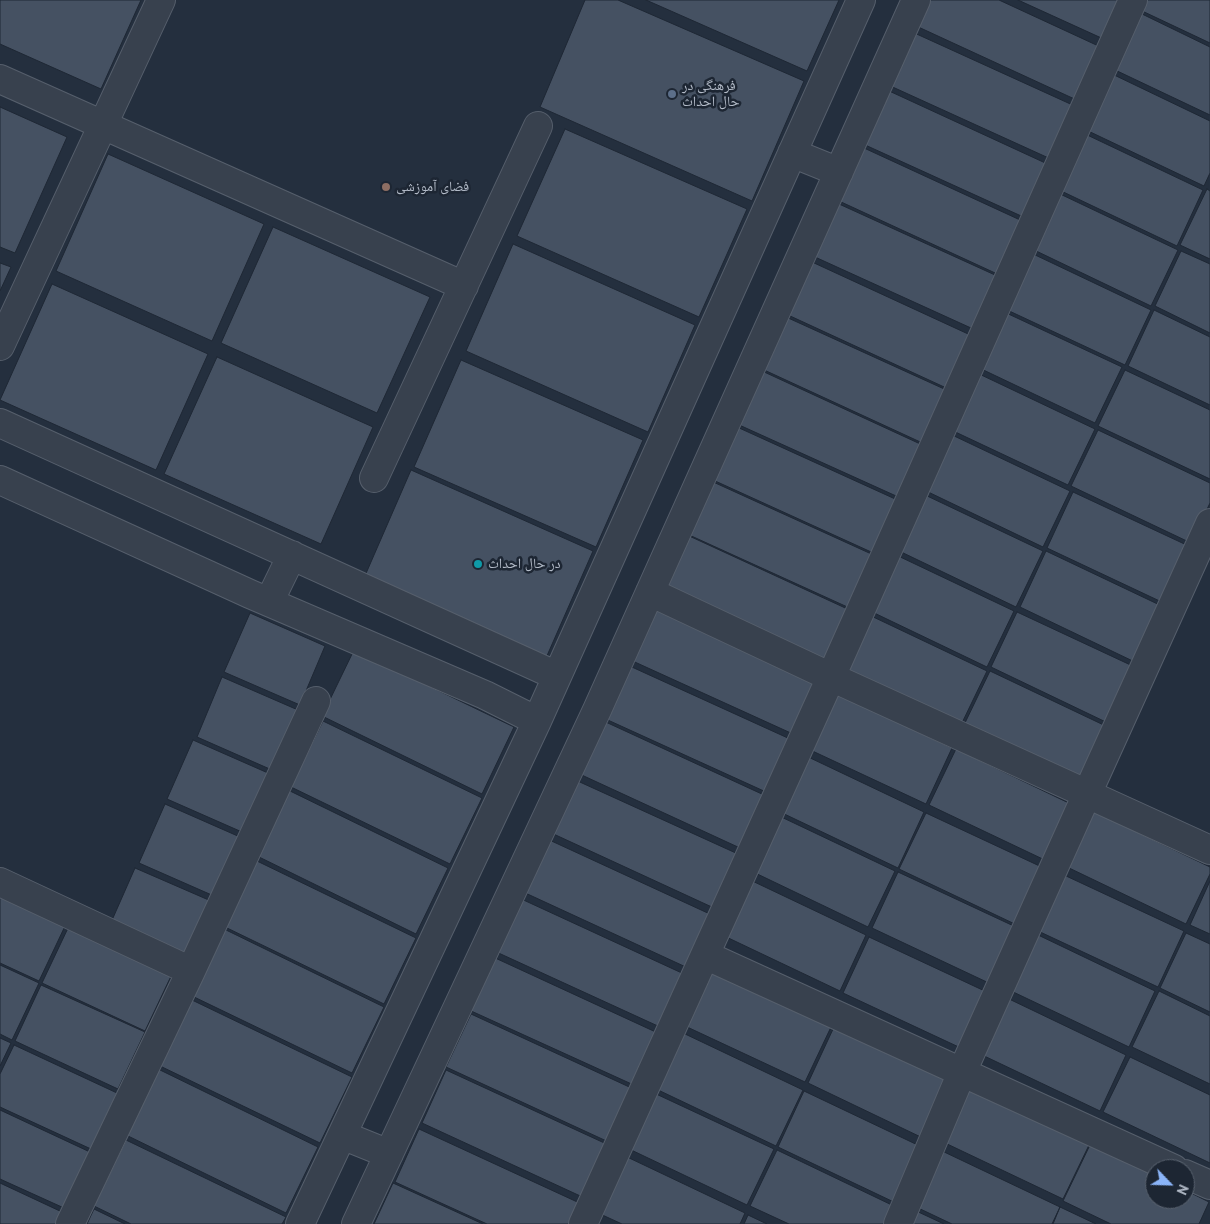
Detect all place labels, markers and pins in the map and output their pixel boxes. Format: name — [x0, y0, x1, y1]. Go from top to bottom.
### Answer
place label: فرهنگی در حال احداث — [682, 78, 740, 110]
marker: فرهنگی در حال احداث — [666, 88, 678, 100]
place label: فضای آموزشی — [396, 179, 469, 195]
marker: فضای آموزشی — [380, 181, 392, 193]
place label: در حال احداث — [488, 556, 560, 572]
marker: در حال احداث — [472, 558, 484, 570]

